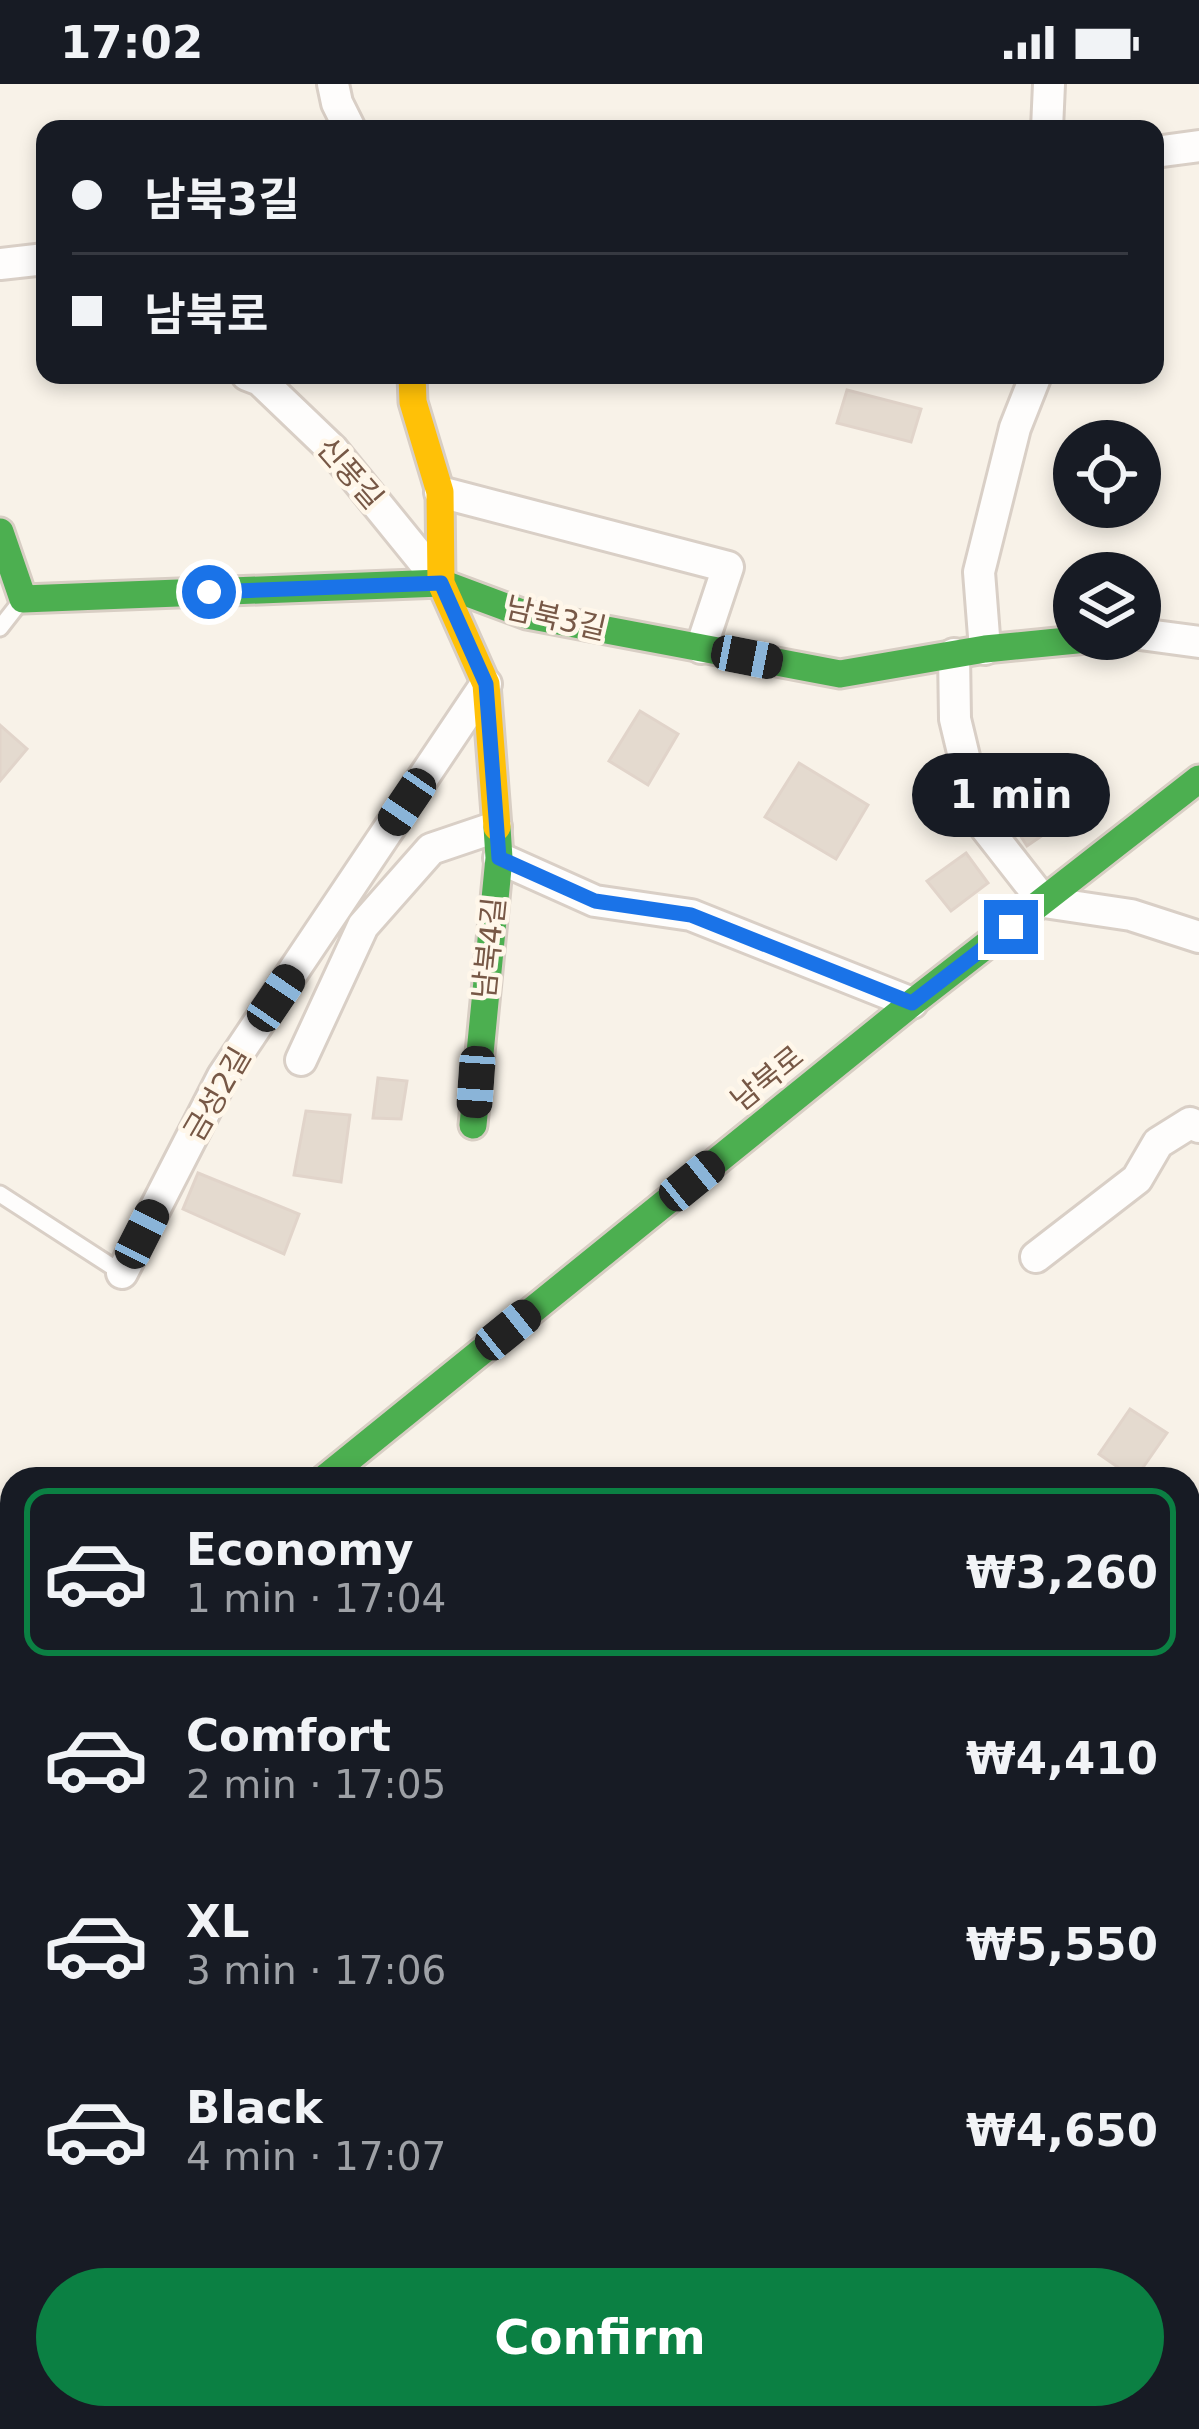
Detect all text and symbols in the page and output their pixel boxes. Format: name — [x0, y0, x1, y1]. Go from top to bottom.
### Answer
text: 17:02 — [60, 16, 203, 69]
text: 남북3길 — [144, 173, 300, 226]
text: 남북로 — [144, 288, 268, 341]
map controls — [1053, 420, 1161, 660]
button: locate — [1053, 420, 1161, 528]
street label: 신풍길 — [310, 430, 390, 516]
button: layers — [1053, 552, 1161, 660]
route start — [182, 565, 236, 619]
street label: 남북3길 — [502, 589, 610, 647]
car — [708, 632, 786, 682]
callout: 1 min — [912, 753, 1110, 837]
car — [372, 762, 442, 842]
text: 1 min — [950, 772, 1072, 817]
street label: 남북4길 — [466, 896, 512, 1000]
route end — [984, 900, 1038, 954]
car — [241, 958, 311, 1038]
street label: 남북로 — [724, 1038, 810, 1118]
street label: 금성2길 — [176, 1041, 258, 1147]
car — [456, 1045, 496, 1119]
car — [653, 1144, 731, 1218]
car — [110, 1194, 174, 1274]
car — [469, 1293, 547, 1367]
icon: car — [42, 1518, 150, 1626]
text: Economy — [186, 1523, 414, 1576]
text: ₩3,260 — [966, 1546, 1158, 1599]
text: 1 min · 17:04 — [186, 1576, 446, 1621]
icon: car — [42, 1704, 150, 1812]
text: Comfort — [186, 1709, 391, 1762]
text: ₩4,410 — [966, 1732, 1158, 1785]
text: 2 min · 17:05 — [186, 1762, 446, 1807]
icon: car — [42, 1890, 150, 1998]
text: XL — [186, 1895, 249, 1948]
text: ₩5,550 — [966, 1918, 1158, 1971]
text: 3 min · 17:06 — [186, 1948, 446, 1993]
icon: car — [42, 2076, 150, 2184]
text: Black — [186, 2081, 323, 2134]
text: ₩4,650 — [966, 2104, 1158, 2157]
text: 4 min · 17:07 — [186, 2134, 446, 2179]
button: Confirm — [36, 2268, 1164, 2406]

